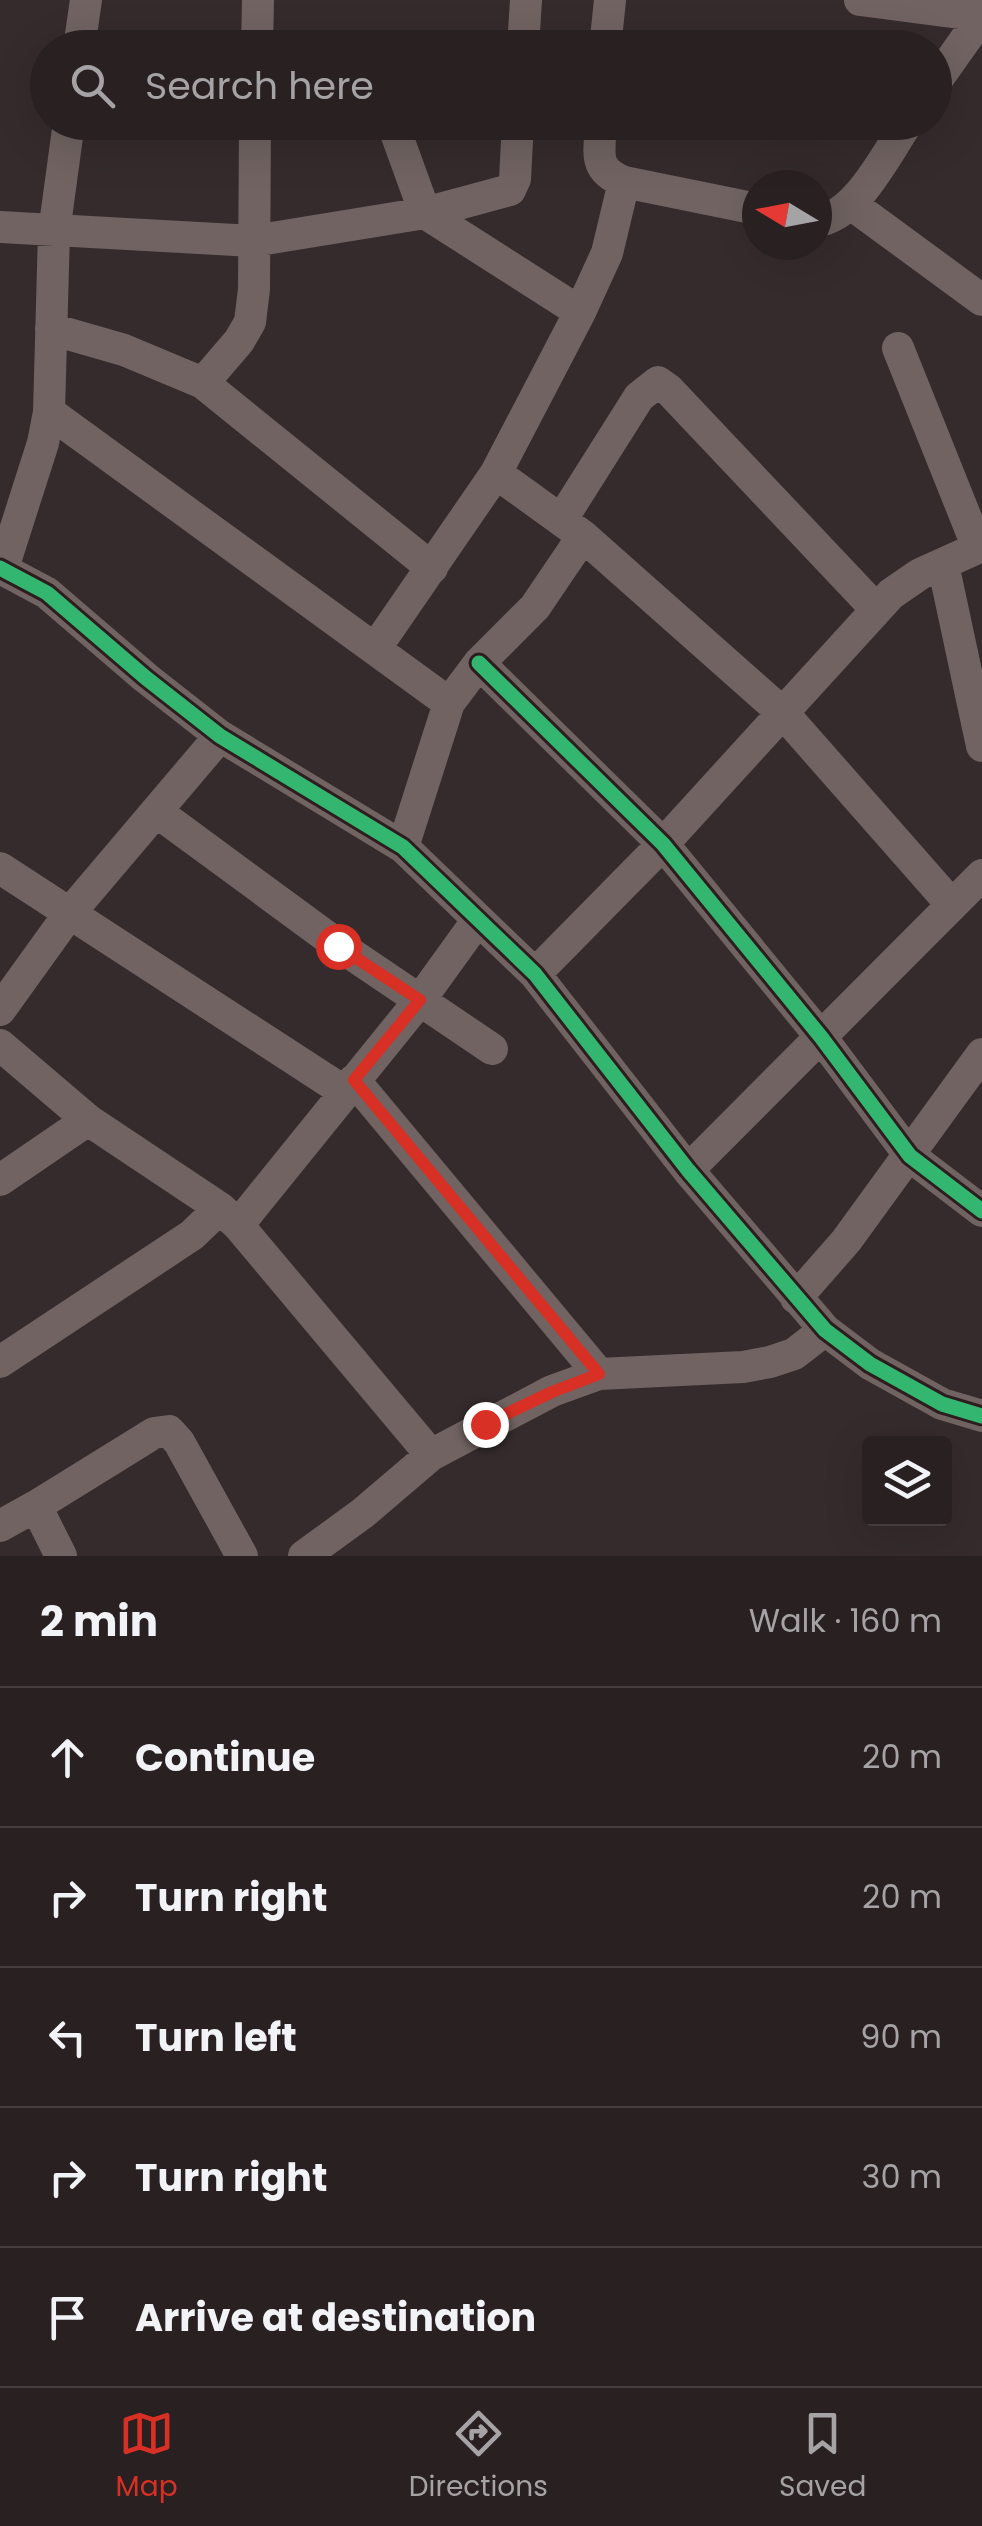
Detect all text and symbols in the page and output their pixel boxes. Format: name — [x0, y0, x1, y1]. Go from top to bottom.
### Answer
search box — [30, 30, 952, 140]
icon: search — [65, 58, 120, 113]
text: Search here — [145, 59, 374, 112]
north arrow — [742, 170, 832, 260]
route start — [316, 924, 362, 970]
route end — [463, 1402, 509, 1448]
map controls — [862, 1436, 952, 1526]
button: layers — [862, 1436, 952, 1526]
text: 2 min — [40, 1592, 158, 1651]
text: Walk · 160 m — [749, 1598, 942, 1643]
icon: ahead — [40, 1730, 95, 1785]
text: Continue — [135, 1731, 315, 1784]
text: 20 m — [862, 1734, 942, 1779]
icon: right — [40, 1870, 95, 1925]
text: Turn right — [135, 1871, 327, 1924]
text: 20 m — [862, 1874, 942, 1919]
icon: left — [40, 2010, 95, 2065]
text: Turn left — [135, 2011, 297, 2064]
text: 90 m — [860, 2014, 942, 2059]
icon: right — [40, 2150, 95, 2205]
text: Turn right — [135, 2151, 327, 2204]
text: 30 m — [862, 2154, 942, 2199]
icon: arrive — [40, 2290, 95, 2345]
text: Arrive at destination — [135, 2291, 536, 2344]
tab: Map — [116, 2406, 178, 2508]
tab: Directions — [409, 2406, 548, 2508]
tab: Saved — [779, 2406, 866, 2508]

